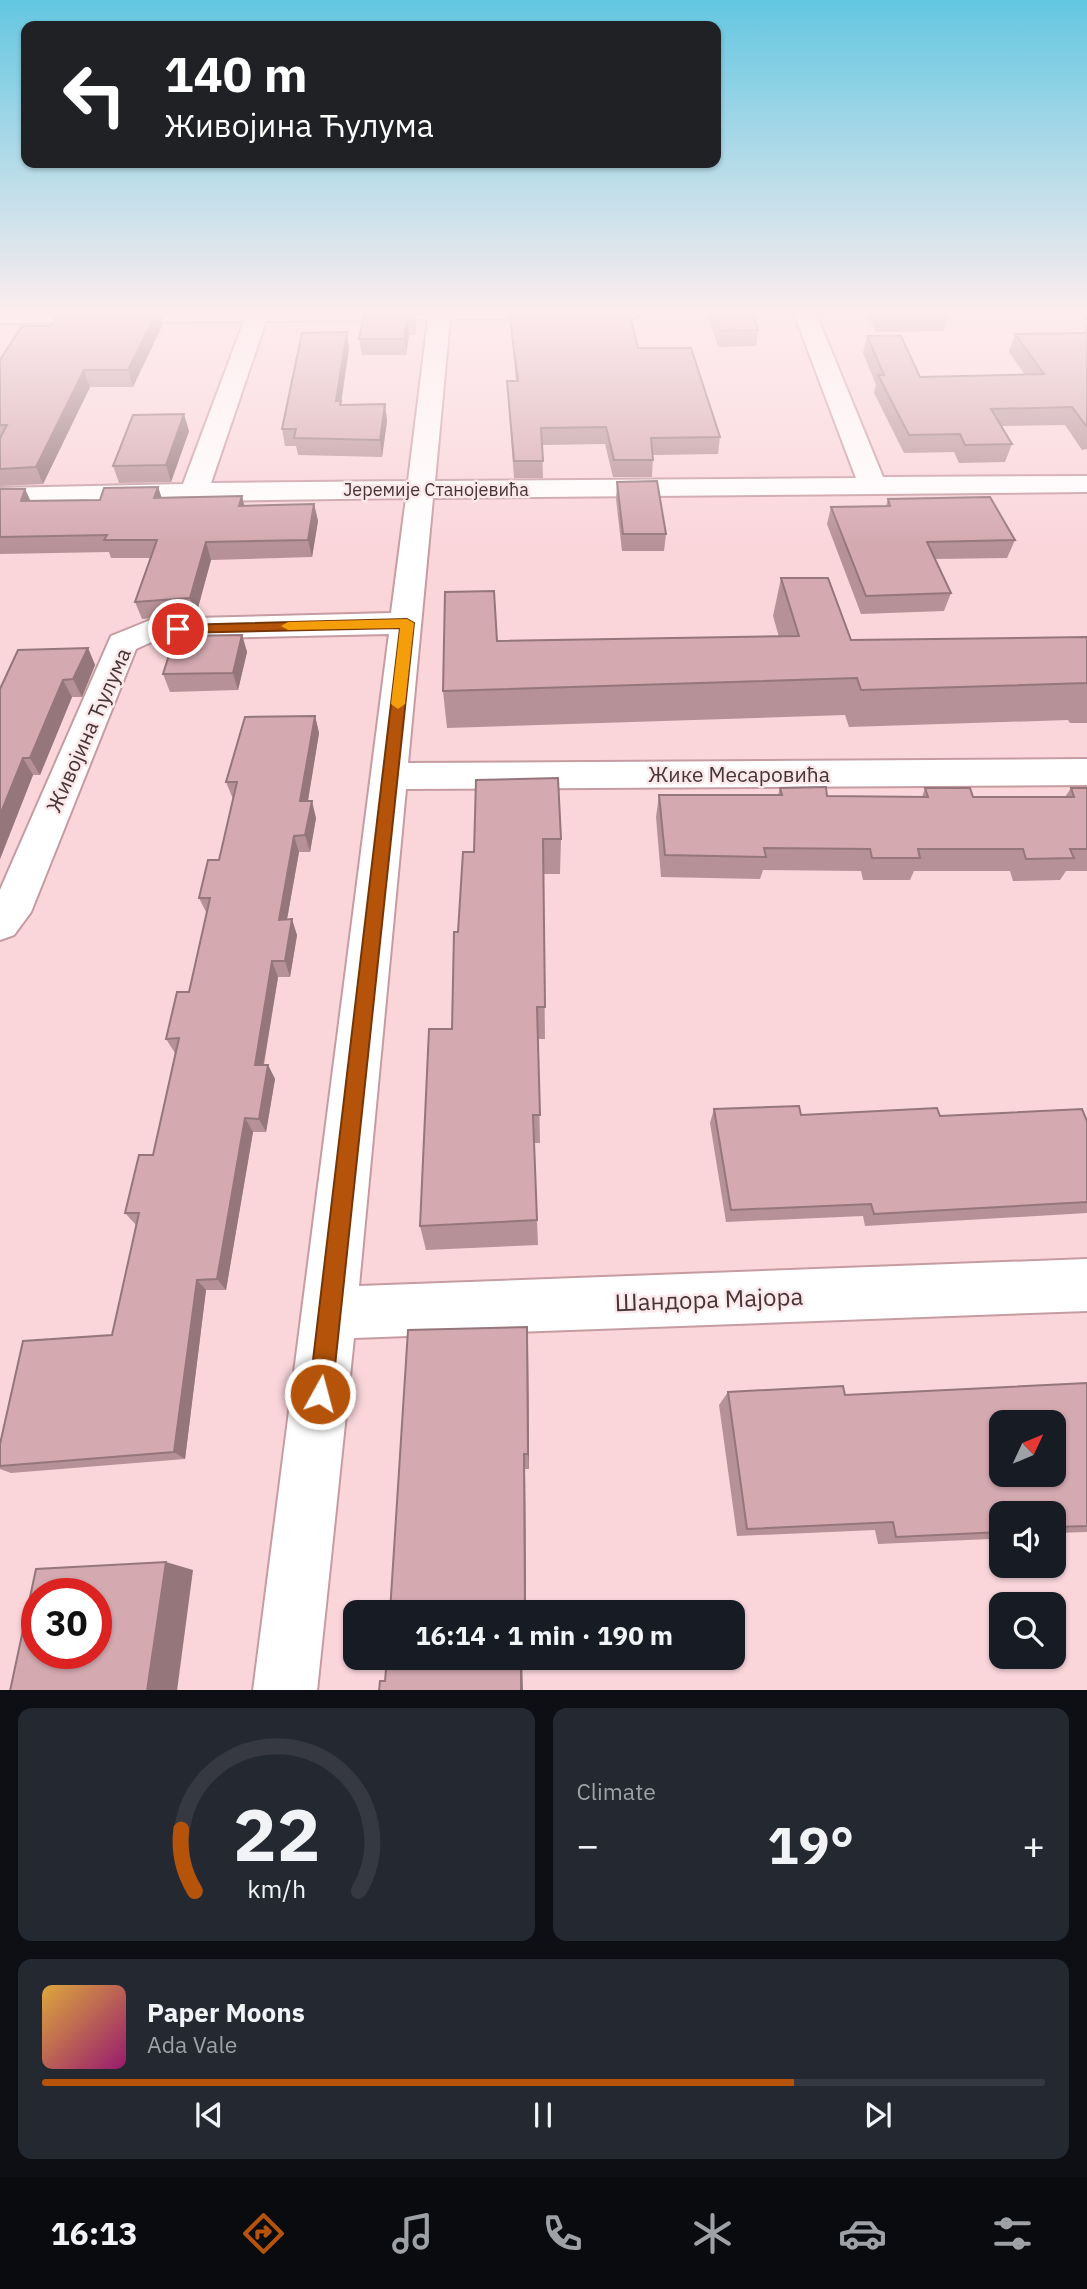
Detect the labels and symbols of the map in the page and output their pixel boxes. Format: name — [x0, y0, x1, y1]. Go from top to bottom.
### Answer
street label: Јеремије Станојевића — [343, 478, 529, 501]
pin — [148, 599, 208, 659]
street label: Живојина Ћулума — [39, 643, 137, 817]
street label: Жике Месаровића — [648, 760, 830, 788]
street label: Шандора Мајора — [614, 1280, 804, 1318]
position arrow — [283, 1357, 357, 1431]
north arrow — [989, 1410, 1066, 1488]
speed limit sign: 30 — [21, 1578, 112, 1669]

